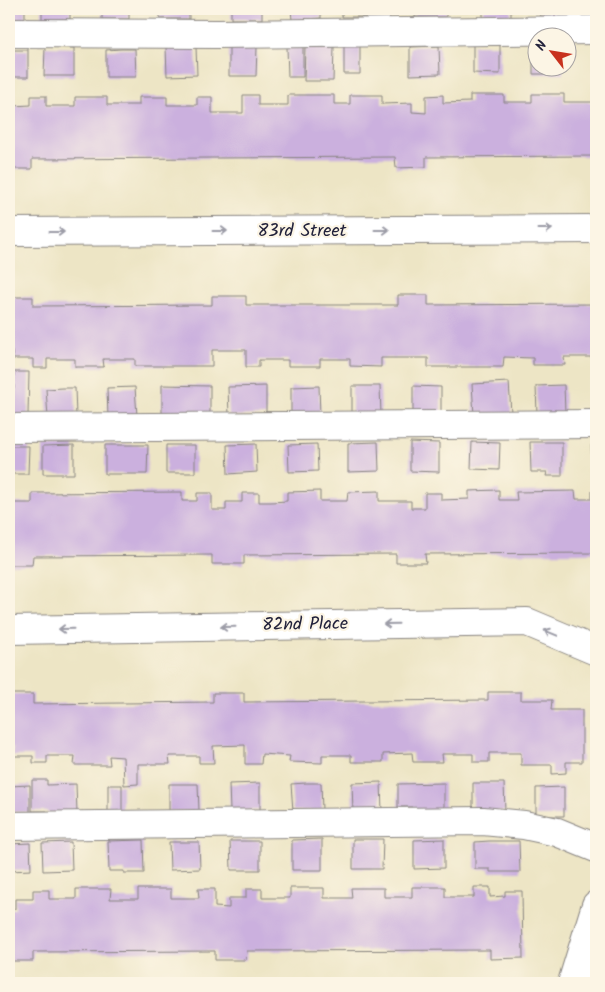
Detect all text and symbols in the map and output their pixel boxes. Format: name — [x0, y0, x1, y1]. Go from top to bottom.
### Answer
north arrow — [528, 28, 578, 78]
text: N — [530, 36, 554, 55]
street label: 83rd Street — [258, 217, 347, 246]
one-way arrow — [536, 224, 553, 234]
one-way arrow — [374, 225, 390, 235]
one-way arrow — [212, 226, 228, 236]
one-way arrow — [49, 227, 65, 237]
street label: 82nd Place — [262, 610, 348, 640]
one-way arrow — [383, 619, 400, 629]
one-way arrow — [221, 622, 237, 631]
one-way arrow — [58, 624, 74, 634]
one-way arrow — [544, 627, 559, 637]

